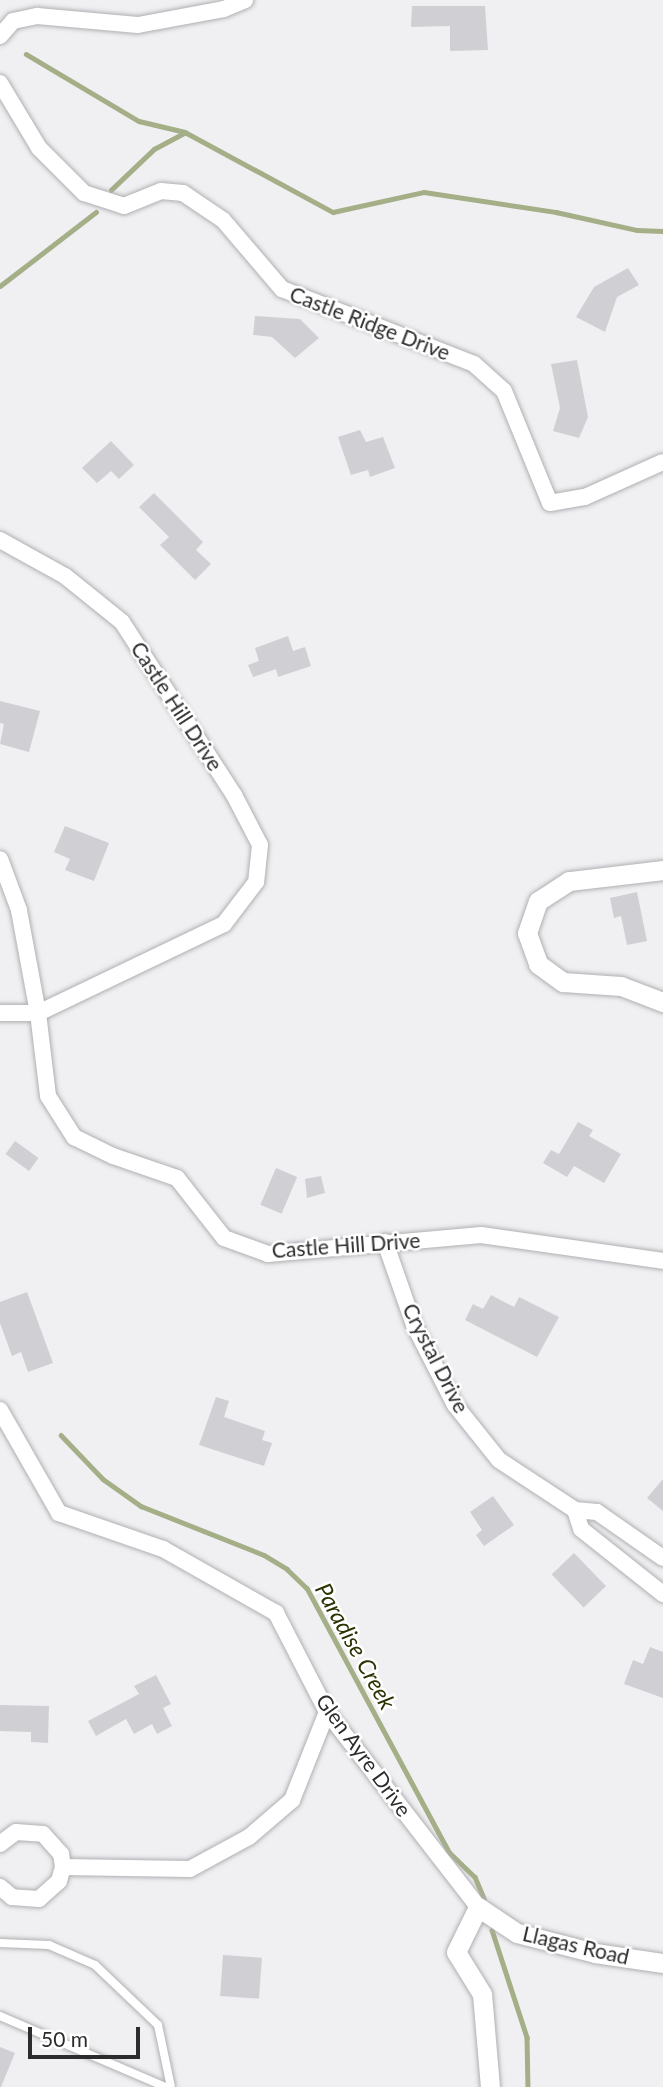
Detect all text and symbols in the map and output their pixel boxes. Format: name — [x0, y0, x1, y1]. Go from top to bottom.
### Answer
street label: Castle Ridge Drive — [286, 281, 454, 365]
street label: Castle Hill Drive — [126, 637, 228, 775]
street label: Castle Hill Drive — [271, 1227, 421, 1263]
street label: Crystal Drive — [398, 1299, 474, 1417]
water label: Paradise Creek — [310, 1578, 402, 1714]
street label: Glen Ayre Drive — [311, 1688, 417, 1822]
street label: Llagas Road — [520, 1921, 632, 1969]
scale bar — [32, 2014, 144, 2058]
text: 50 m — [41, 2026, 88, 2051]

